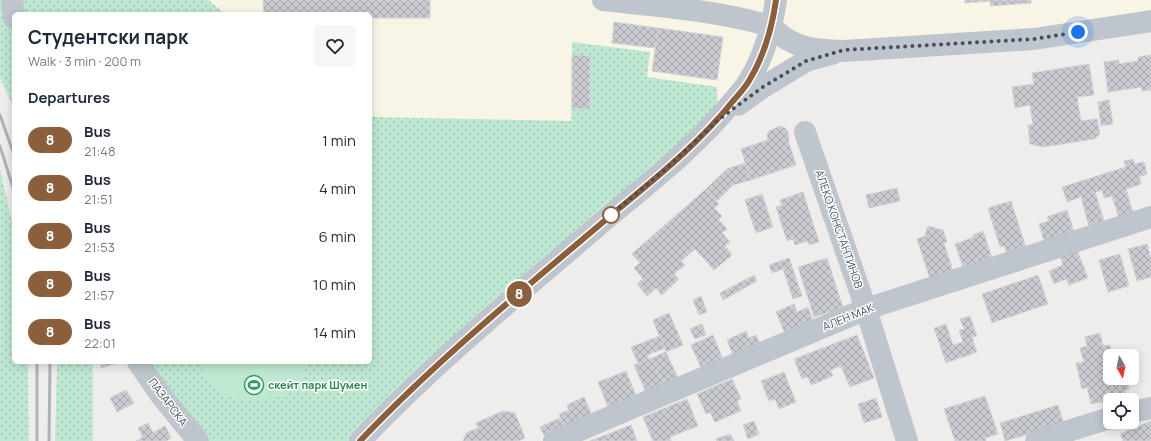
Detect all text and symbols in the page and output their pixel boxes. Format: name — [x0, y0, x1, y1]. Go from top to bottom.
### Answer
your location — [1068, 22, 1088, 42]
text: Студентски парк — [28, 24, 188, 50]
button: heart — [314, 25, 356, 67]
text: Walk · 3 min · 200 m — [28, 52, 141, 70]
text: Departures — [28, 87, 110, 108]
text: Bus — [84, 121, 111, 142]
text: 8 — [46, 130, 54, 149]
text: 1 min — [322, 130, 356, 151]
text: 21:48 — [84, 142, 116, 160]
street label: АЛЕКО КОНСТАНТИНОВ — [812, 168, 867, 290]
text: Bus — [84, 169, 111, 190]
text: 8 — [46, 178, 54, 197]
text: 4 min — [319, 178, 356, 199]
text: 21:51 — [84, 190, 113, 208]
unlabelled marker — [602, 206, 620, 224]
text: Bus — [84, 217, 111, 238]
text: 8 — [46, 226, 54, 245]
text: 6 min — [319, 226, 356, 247]
text: 21:53 — [84, 238, 115, 256]
text: Bus — [84, 265, 111, 286]
text: 8 — [46, 274, 54, 293]
text: 10 min — [313, 274, 356, 295]
line badge: 8 — [506, 281, 532, 307]
text: 8 — [515, 284, 523, 303]
text: 21:57 — [84, 286, 114, 304]
street label: АЛЕН МАК — [820, 299, 876, 334]
text: Bus — [84, 313, 111, 334]
text: 8 — [46, 322, 54, 341]
text: 14 min — [313, 322, 356, 343]
text: 22:01 — [84, 334, 116, 352]
north arrow — [1103, 349, 1139, 385]
map controls — [1103, 349, 1139, 429]
sports icon: скейт парк Шумен — [243, 374, 265, 396]
street label: ПАЗАРСКА — [146, 375, 191, 429]
place label: скейт парк Шумен — [268, 377, 367, 392]
button: locate — [1103, 393, 1139, 429]

